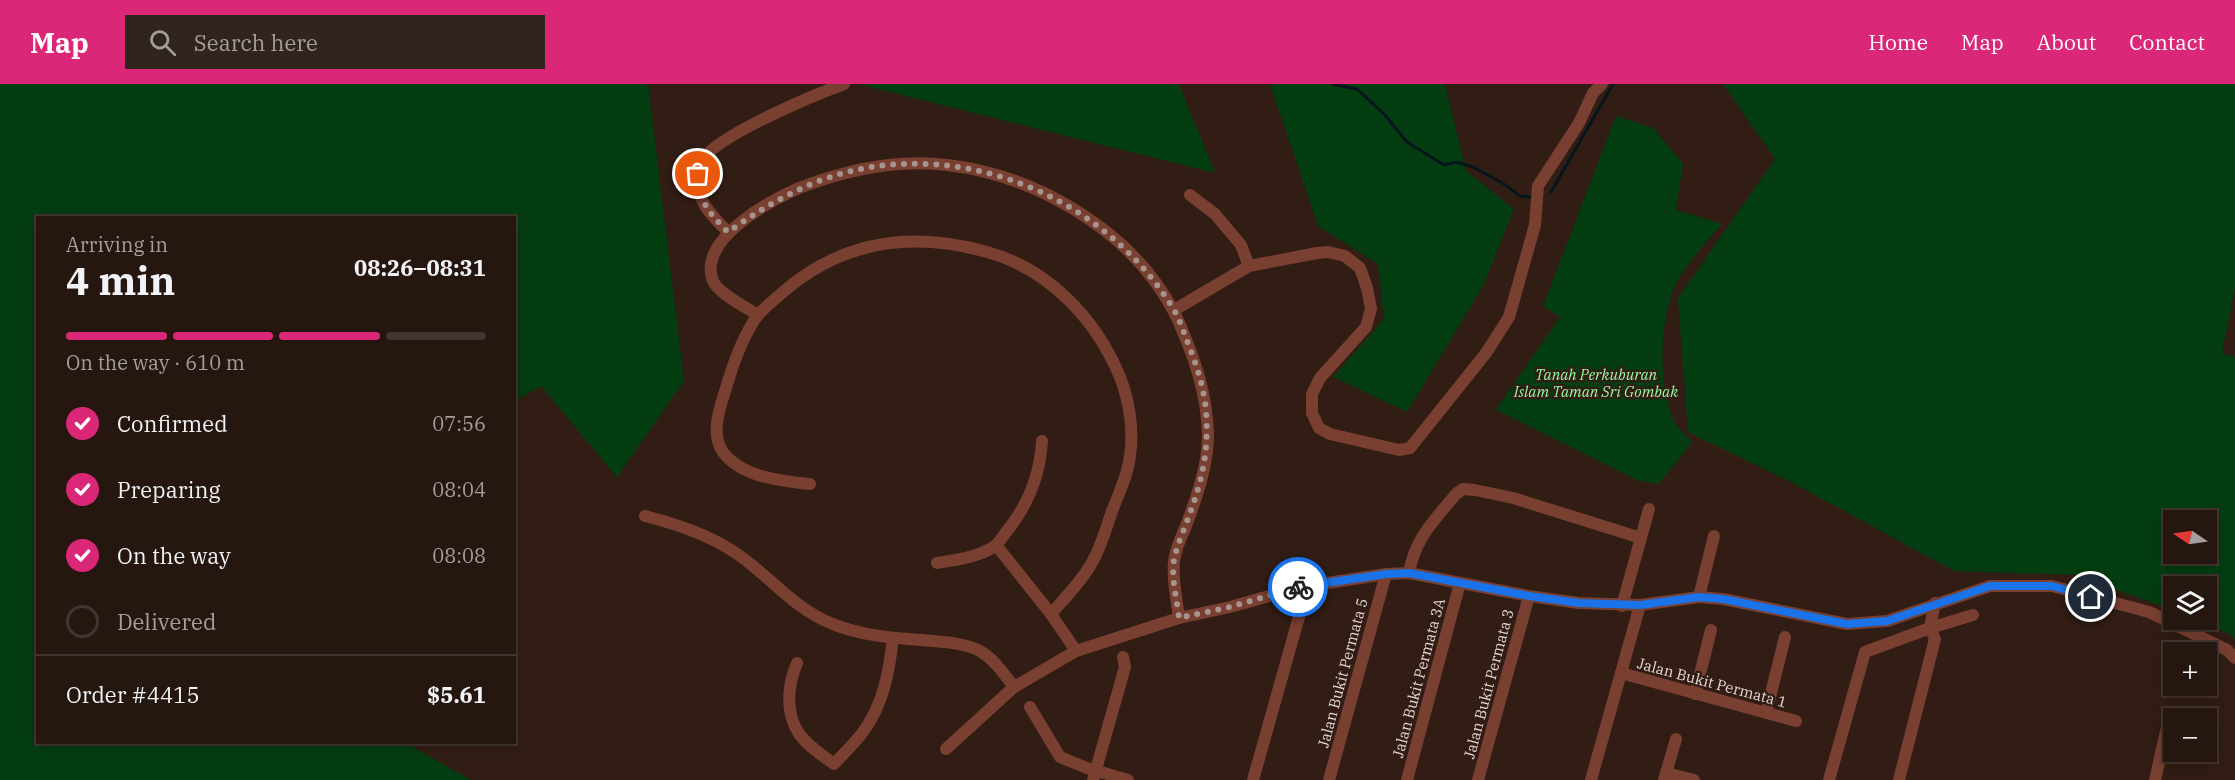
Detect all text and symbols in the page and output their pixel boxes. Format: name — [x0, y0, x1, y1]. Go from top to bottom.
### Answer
search box — [125, 15, 545, 69]
text: Map — [30, 24, 89, 61]
icon: search — [146, 26, 179, 59]
text: Search here — [194, 28, 318, 57]
text: Home — [1868, 28, 1928, 56]
text: Map — [1961, 28, 2004, 56]
text: About — [2037, 28, 2096, 56]
text: Contact — [2129, 28, 2205, 56]
pin — [672, 148, 723, 199]
icon: bag — [681, 157, 714, 190]
text: Arriving in — [66, 231, 168, 258]
text: 08:26–08:31 — [354, 253, 486, 282]
text: 4 min — [66, 255, 175, 306]
text: On the way · 610 m — [66, 349, 245, 376]
park label: Tanah Perkuburan Islam Taman Sri Gombak — [1513, 365, 1678, 401]
icon: check — [66, 407, 99, 440]
text: Confirmed — [117, 409, 228, 438]
text: 07:56 — [432, 410, 486, 437]
icon: check — [66, 473, 99, 506]
text: Preparing — [117, 475, 221, 504]
text: 08:04 — [432, 476, 486, 503]
north arrow — [2163, 510, 2217, 564]
map controls — [2163, 510, 2217, 762]
icon: check — [66, 539, 99, 572]
text: On the way — [117, 541, 231, 570]
text: 08:08 — [432, 542, 486, 569]
courier — [1268, 557, 1328, 617]
icon: bike — [1282, 571, 1315, 604]
pin — [2065, 571, 2116, 622]
button: layers — [2163, 576, 2217, 630]
icon: home — [2074, 580, 2107, 613]
street label: Jalan Bukit Permata 3A — [1388, 595, 1449, 760]
street label: Jalan Bukit Permata 5 — [1313, 596, 1372, 750]
text: Delivered — [117, 607, 216, 636]
street label: Jalan Bukit Permata 3 — [1459, 607, 1518, 761]
button: + — [2163, 642, 2217, 696]
street label: Jalan Bukit Permata 1 — [1635, 653, 1789, 712]
text: Order #4415 — [66, 680, 200, 709]
text: $5.61 — [427, 680, 486, 709]
button: − — [2163, 708, 2217, 762]

